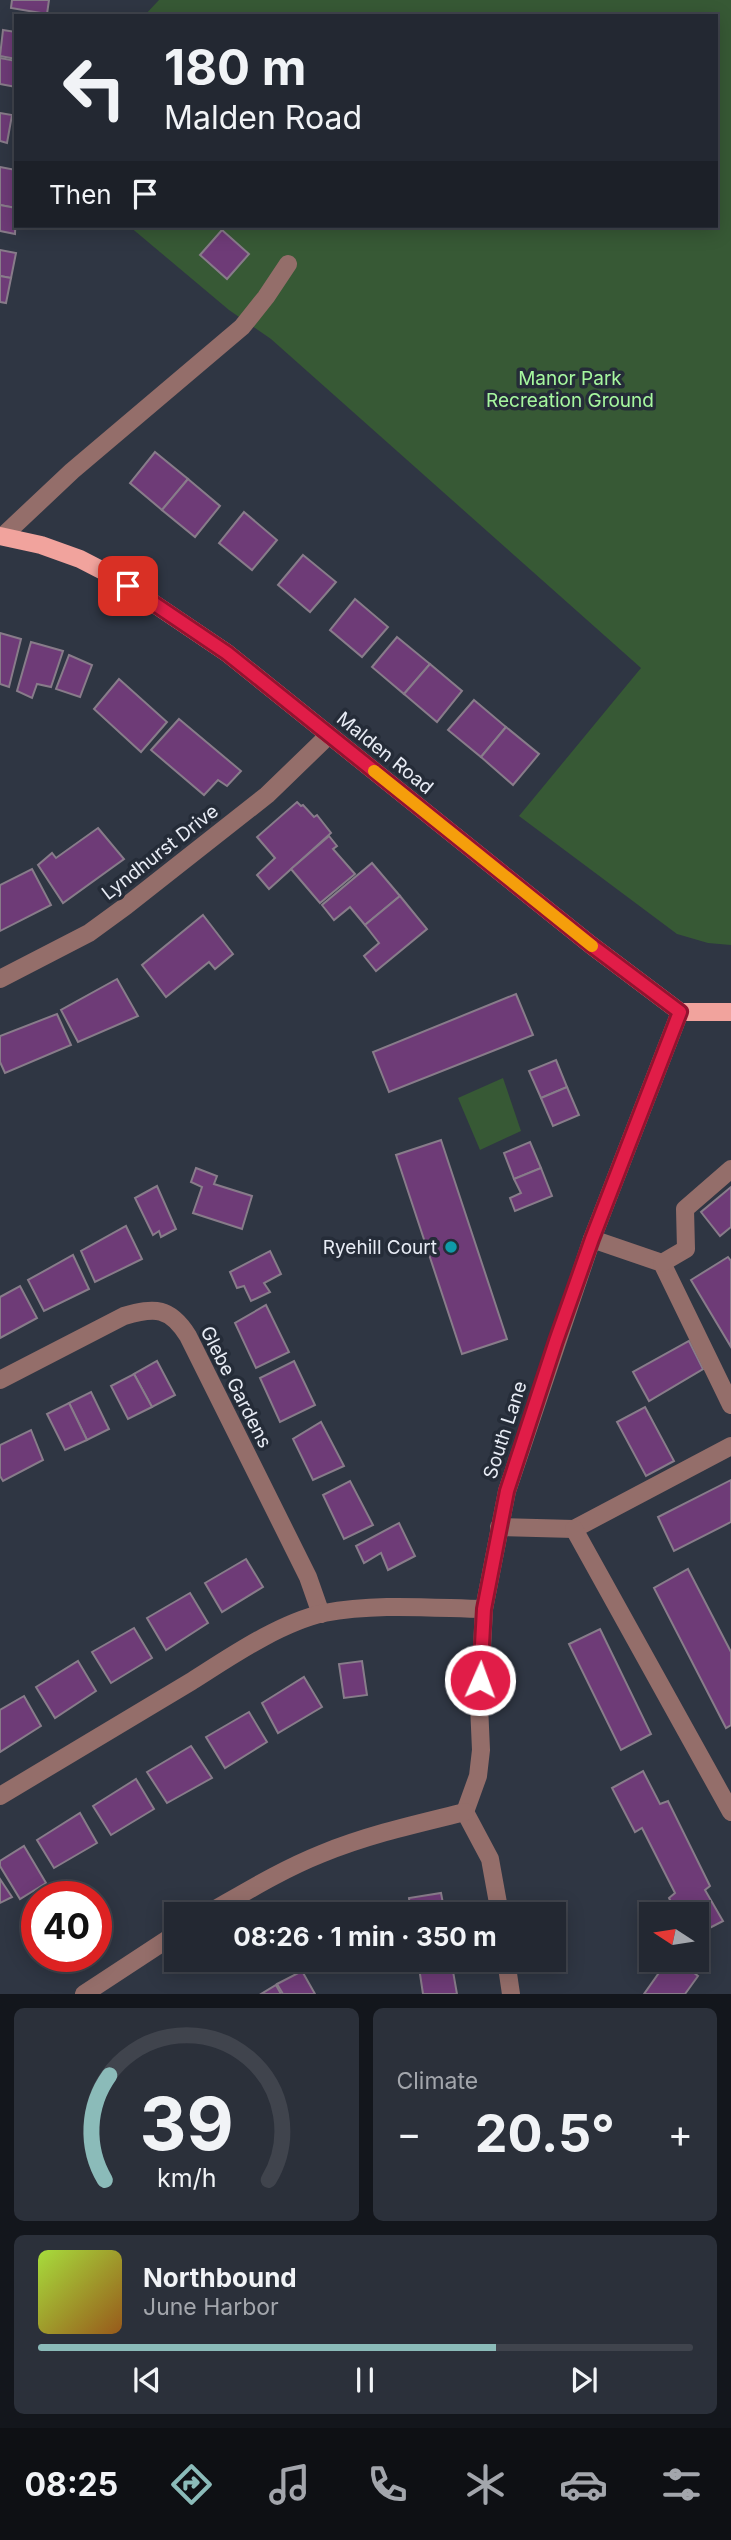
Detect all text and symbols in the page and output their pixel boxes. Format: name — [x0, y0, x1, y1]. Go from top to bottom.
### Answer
text: 180 m — [164, 38, 306, 97]
icon: left — [49, 42, 140, 133]
text: Malden Road — [164, 98, 362, 137]
icon: arrive — [126, 175, 164, 213]
text: Then — [49, 179, 112, 210]
park label: Manor Park Recreation Ground — [486, 367, 654, 412]
pin — [98, 556, 158, 616]
icon: arrive — [109, 567, 147, 605]
street label: Malden Road — [332, 707, 438, 799]
street label: Lyndhurst Drive — [97, 799, 223, 905]
place label: Ryehill Court — [323, 1236, 437, 1259]
marker: Ryehill Court — [443, 1239, 459, 1255]
street label: Glebe Gardens — [195, 1322, 277, 1452]
street label: South Lane — [478, 1378, 532, 1482]
position arrow — [443, 1643, 517, 1717]
speed limit sign: 40 — [21, 1881, 112, 1972]
north arrow — [639, 1902, 709, 1972]
map controls — [639, 1902, 709, 1972]
text: 08:26 · 1 min · 350 m — [233, 1921, 497, 1952]
text: Climate — [397, 2067, 478, 2095]
text: 39 — [139, 2080, 233, 2169]
text: 20.5° — [475, 2102, 615, 2165]
text: − — [397, 2110, 422, 2156]
text: + — [668, 2110, 693, 2156]
text: km/h — [157, 2163, 216, 2193]
text: Northbound — [143, 2262, 297, 2293]
text: June Harbor — [143, 2293, 279, 2321]
icon: previous — [128, 2361, 166, 2399]
icon: pause — [346, 2361, 384, 2399]
icon: next — [565, 2361, 603, 2399]
icon: directions — [167, 2460, 216, 2509]
icon: music — [265, 2460, 314, 2509]
icon: phone — [363, 2460, 412, 2509]
icon: climate — [461, 2460, 510, 2509]
icon: car — [559, 2460, 608, 2509]
icon: filters — [657, 2460, 706, 2509]
text: 08:25 — [25, 2465, 118, 2504]

